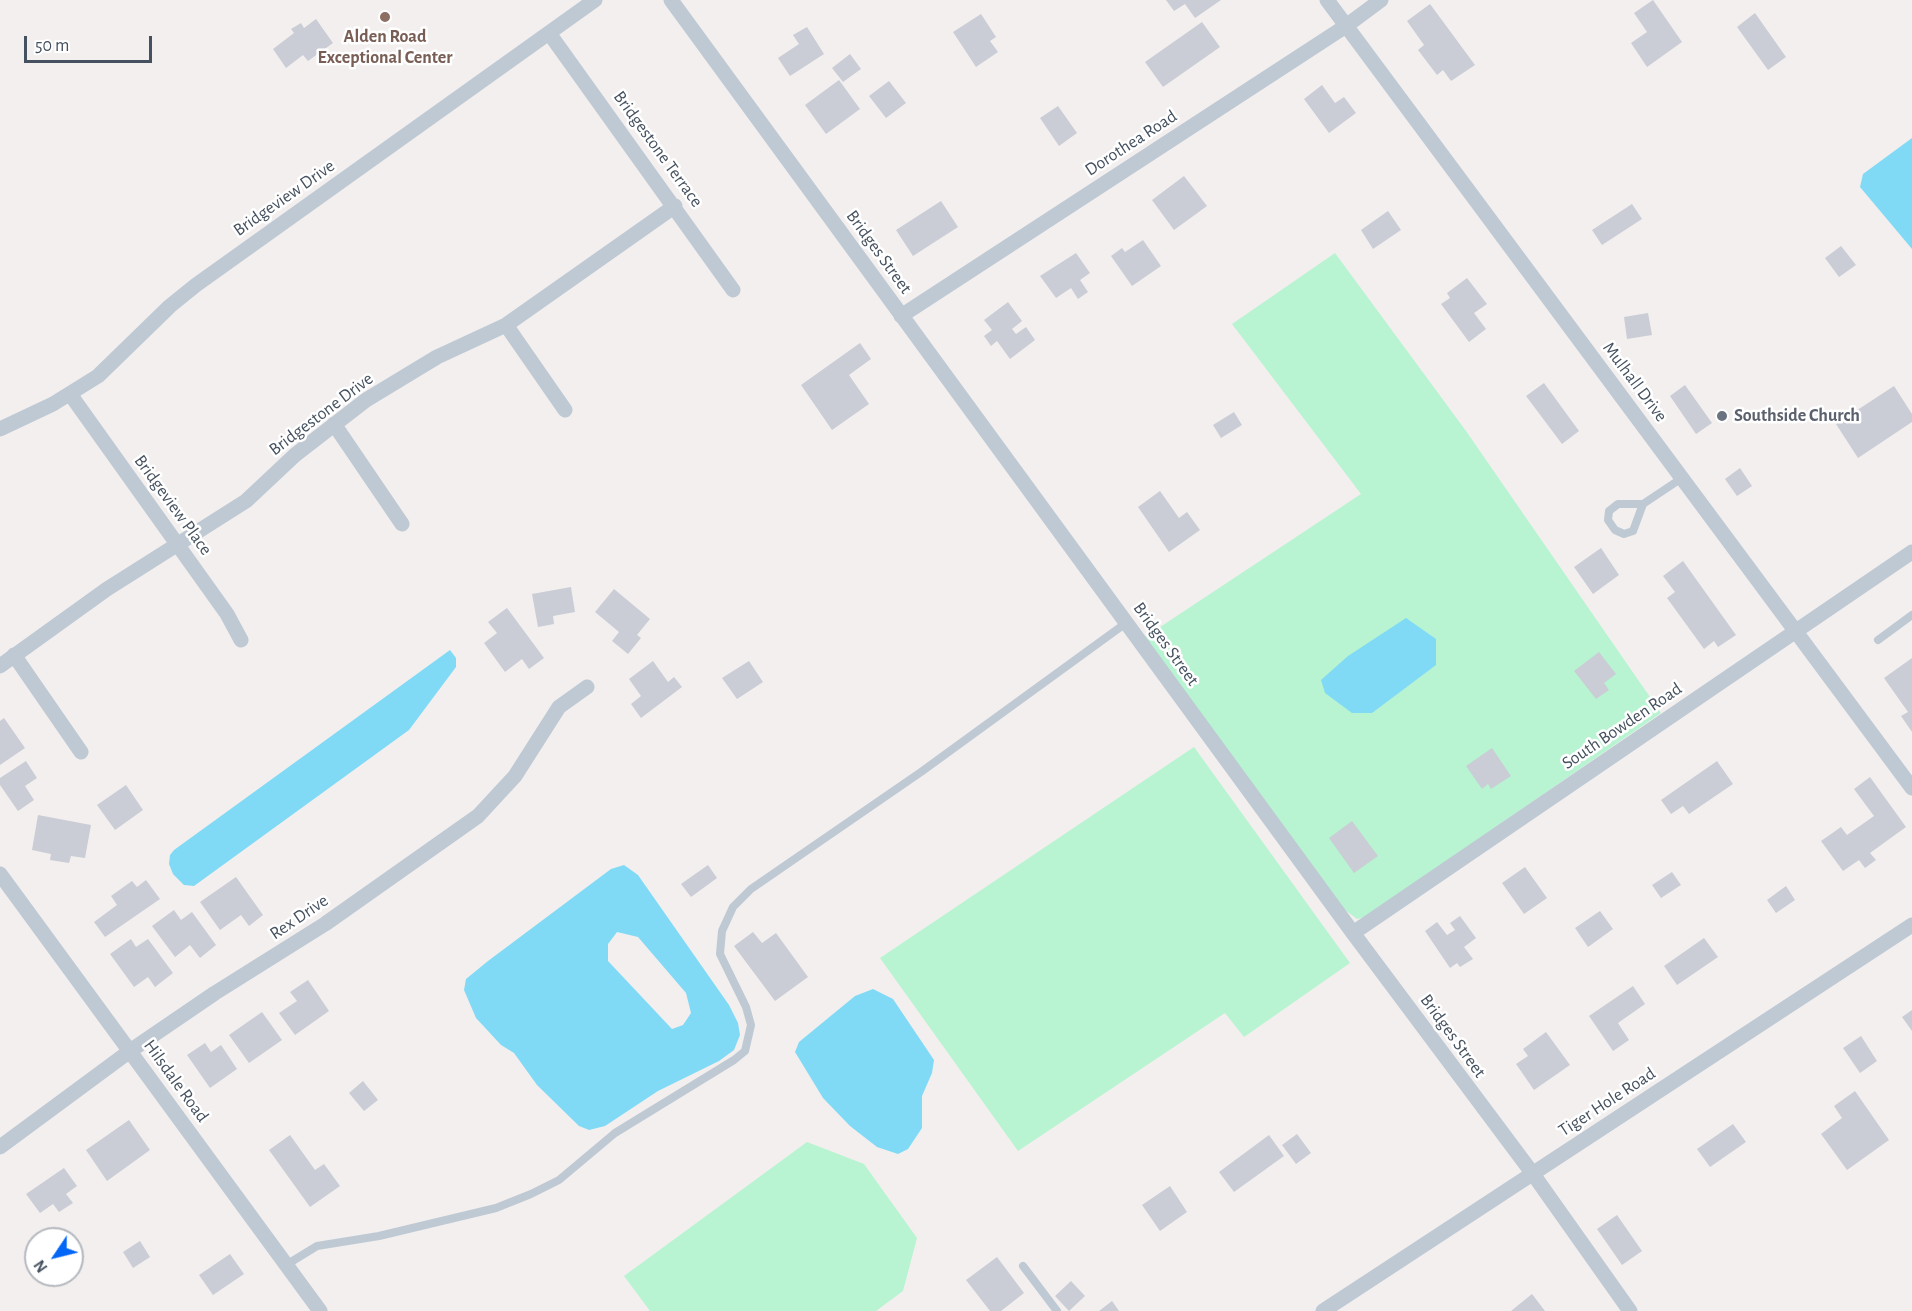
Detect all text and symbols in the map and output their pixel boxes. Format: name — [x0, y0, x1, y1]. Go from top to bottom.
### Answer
marker: Alden Road Exceptional Center — [378, 10, 392, 24]
scale bar — [27, 24, 154, 62]
place label: Alden Road Exceptional Center — [318, 26, 452, 68]
text: 50 m — [35, 37, 69, 55]
street label: Bridgestone Terrace — [609, 87, 707, 211]
street label: Dorothea Road — [1081, 105, 1181, 181]
street label: Bridgeview Drive — [229, 155, 339, 241]
street label: Bridges Street — [841, 206, 917, 298]
street label: Mulhall Drive — [1598, 338, 1672, 426]
street label: Bridgestone Drive — [265, 368, 377, 460]
place label: Southside Church — [1734, 405, 1860, 427]
marker: Southside Church — [1715, 409, 1729, 423]
street label: Bridgeview Place — [129, 451, 217, 559]
street label: Bridges Street — [1128, 598, 1204, 690]
street label: South Bowden Road — [1558, 678, 1686, 774]
street label: Rex Drive — [266, 890, 332, 944]
street label: Bridges Street — [1415, 990, 1491, 1082]
street label: Hilsdale Road — [139, 1035, 213, 1127]
street label: Tiger Hole Road — [1554, 1063, 1660, 1141]
north arrow — [24, 1227, 84, 1287]
text: N — [31, 1257, 51, 1275]

